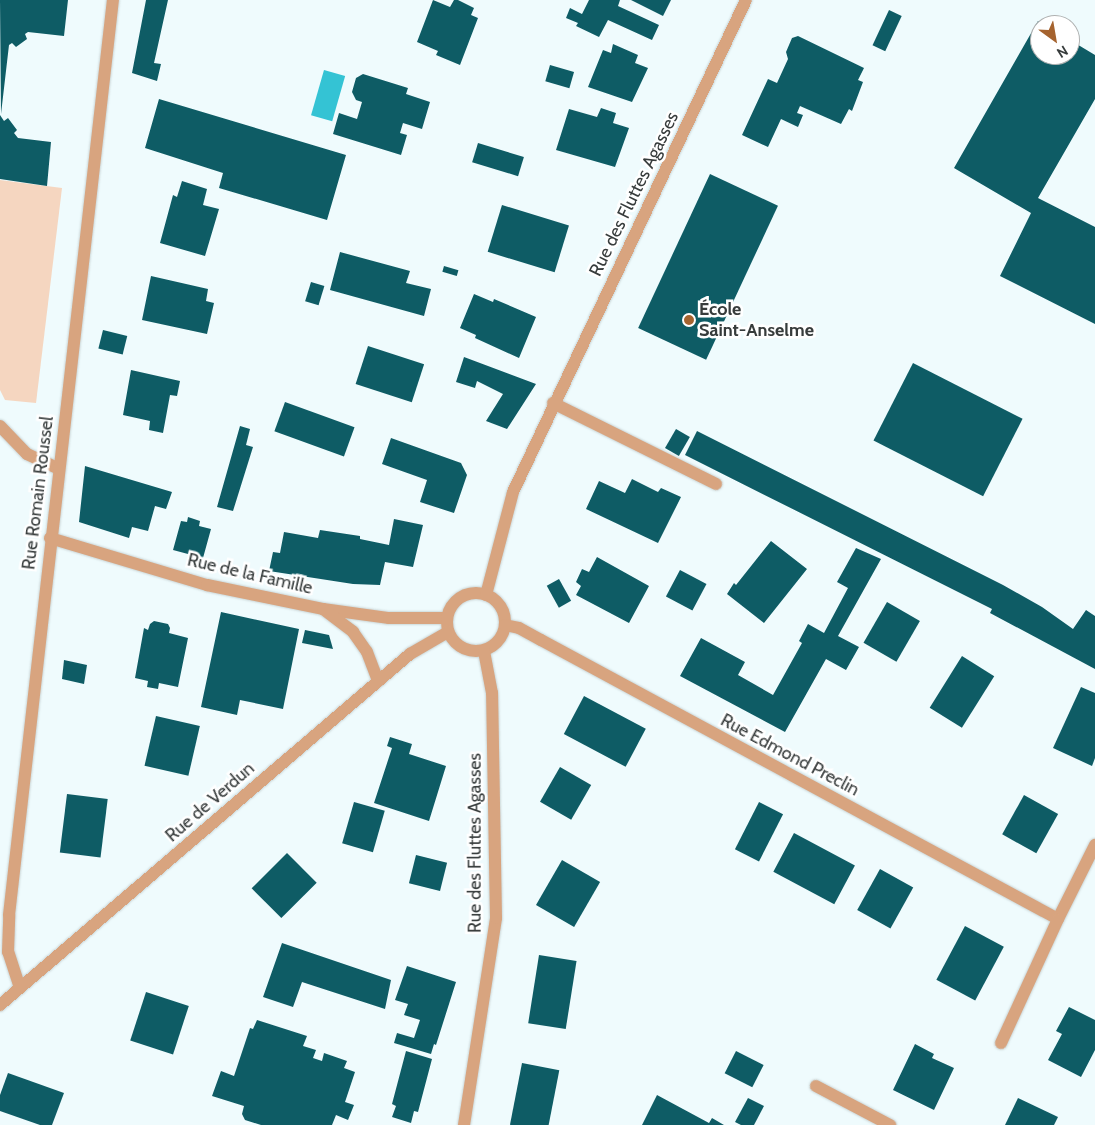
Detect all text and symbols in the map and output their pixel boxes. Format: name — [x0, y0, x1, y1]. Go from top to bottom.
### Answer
north arrow — [1030, 15, 1080, 65]
text: N — [1053, 42, 1071, 62]
street label: Rue des Fluttes Agasses — [585, 108, 683, 280]
place label: École Saint-Anselme — [699, 299, 814, 342]
marker: École Saint-Anselme — [683, 314, 695, 326]
street label: Rue Romain Roussel — [18, 415, 58, 571]
street label: Rue de la Famille — [185, 549, 315, 599]
street label: Rue Edmond Preclin — [717, 709, 863, 801]
street label: Rue des Fluttes Agasses — [464, 753, 486, 933]
street label: Rue de Verdun — [161, 758, 259, 846]

